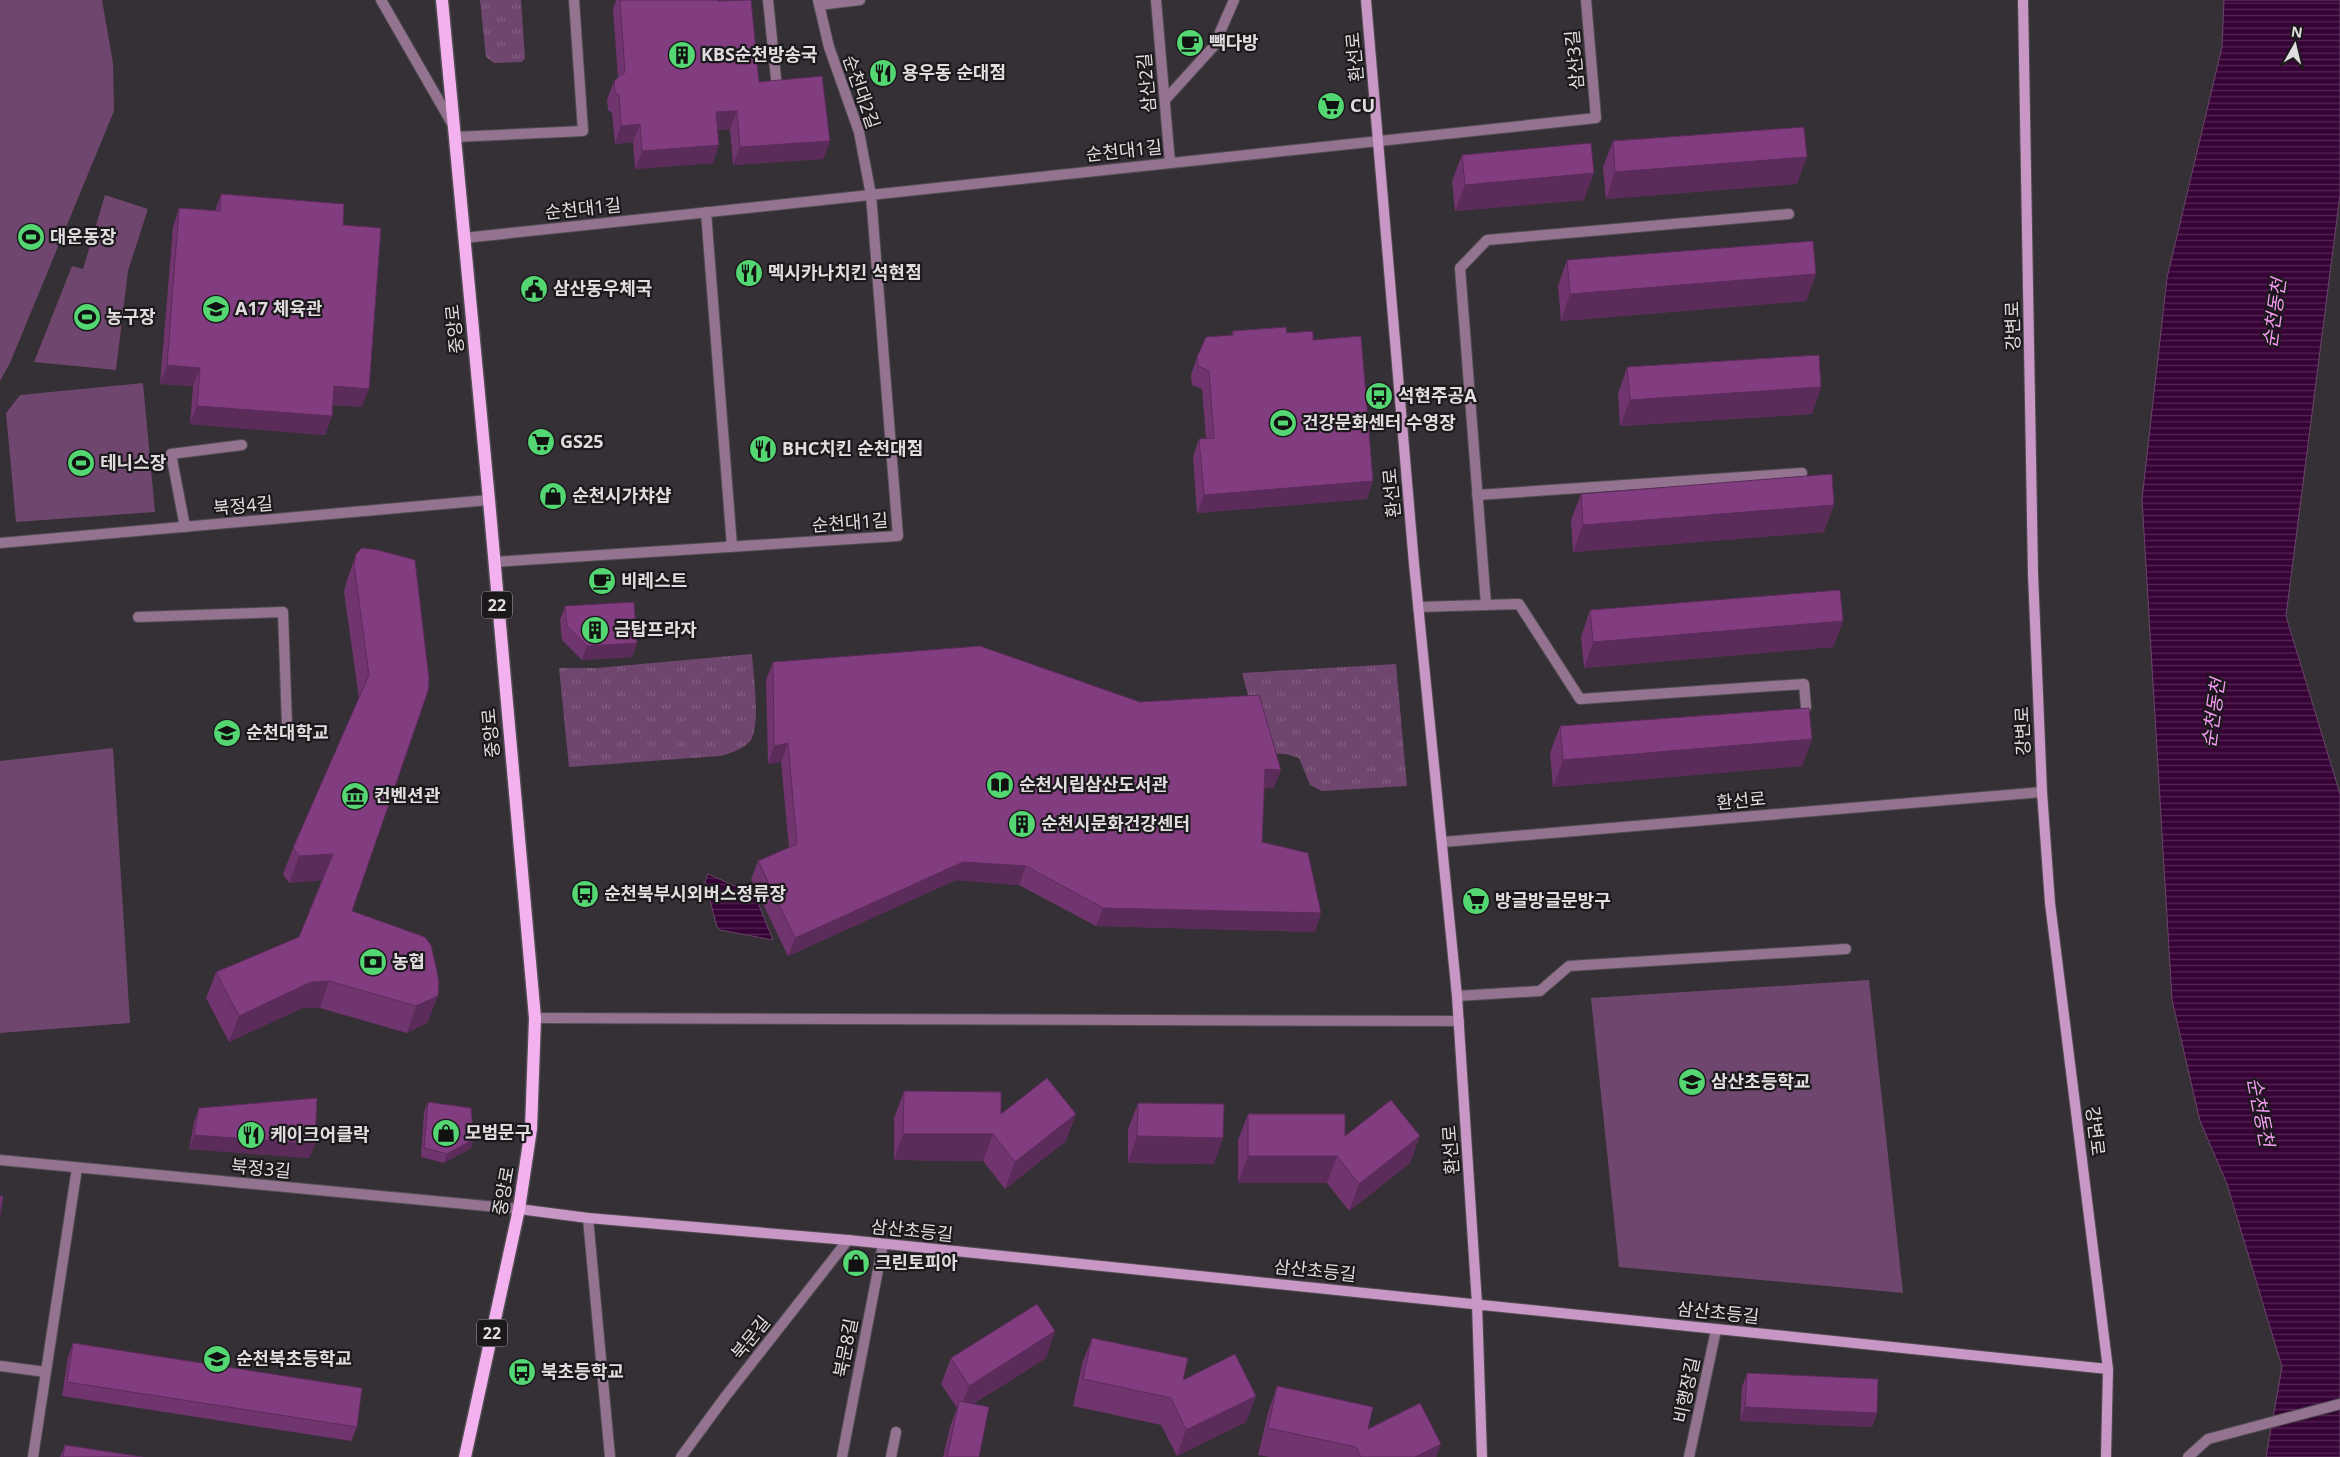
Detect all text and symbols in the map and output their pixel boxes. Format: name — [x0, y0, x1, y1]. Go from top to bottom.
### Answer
north arrow — [2270, 20, 2320, 70]
text: N — [2290, 21, 2304, 42]
cafe icon: 빽다방 — [1175, 28, 1205, 58]
street label: 삼산3길 — [1559, 29, 1589, 91]
place label: 빽다방 — [1209, 30, 1259, 54]
street label: 환선로 — [1340, 31, 1368, 83]
building icon: KBS순천방송국 — [667, 40, 697, 70]
place label: KBS순천방송국 — [701, 42, 818, 66]
street label: 순천대2길 — [838, 52, 886, 132]
street label: 삼산2길 — [1131, 52, 1161, 114]
restaurant icon: 용우동 순대점 — [868, 58, 898, 88]
place label: 용우동 순대점 — [902, 60, 1006, 84]
supermarket icon: CU — [1316, 91, 1346, 121]
place label: CU — [1350, 93, 1375, 117]
street label: 순천대1길 — [1085, 134, 1163, 166]
street label: 순천대1길 — [544, 192, 622, 224]
sports icon: 대운동장 — [16, 222, 46, 252]
place label: 대운동장 — [50, 224, 117, 248]
restaurant icon: 멕시카나치킨 석현점 — [734, 258, 764, 288]
place label: 멕시카나치킨 석현점 — [768, 260, 922, 284]
public building icon: 삼산동우체국 — [519, 274, 549, 304]
water label: 순천동천 — [2256, 275, 2292, 349]
place label: 삼산동우체국 — [553, 276, 652, 300]
school or university icon: A17 체육관 — [201, 294, 231, 324]
place label: A17 체육관 — [235, 296, 323, 320]
street label: 강변로 — [2000, 301, 2024, 351]
sports icon: 농구장 — [72, 302, 102, 332]
street label: 중앙로 — [439, 303, 469, 355]
place label: 농구장 — [106, 304, 156, 328]
bus stop icon: 석현주공A — [1364, 381, 1394, 411]
place label: 석현주공A — [1398, 383, 1477, 407]
sports icon: 건강문화센터 수영장 — [1268, 408, 1298, 438]
place label: 건강문화센터 수영장 — [1302, 410, 1456, 434]
supermarket icon: GS25 — [526, 427, 556, 457]
place label: GS25 — [560, 429, 604, 453]
restaurant icon: BHC치킨 순천대점 — [748, 434, 778, 464]
place label: BHC치킨 순천대점 — [782, 436, 923, 460]
sports icon: 테니스장 — [66, 448, 96, 478]
place label: 테니스장 — [100, 450, 167, 474]
street label: 환선로 — [1377, 467, 1405, 519]
shop icon: 순천시가챠샵 — [538, 481, 568, 511]
place label: 순천시가챠샵 — [572, 483, 672, 507]
street label: 북정4길 — [212, 490, 274, 520]
street label: 순천대1길 — [811, 507, 889, 537]
cafe icon: 비레스트 — [587, 566, 617, 596]
place label: 비레스트 — [621, 568, 687, 592]
road number: 22 — [482, 592, 512, 618]
building icon: 금탑프라자 — [580, 615, 610, 645]
place label: 금탑프라자 — [614, 617, 697, 641]
water label: 순천동천 — [2195, 675, 2231, 749]
street label: 강변로 — [2009, 706, 2035, 756]
street label: 중앙로 — [476, 707, 504, 759]
school or university icon: 순천대학교 — [212, 718, 242, 748]
place label: 순천대학교 — [246, 720, 329, 744]
library icon: 순천시립삼산도서관 — [985, 770, 1015, 800]
place label: 순천시립삼산도서관 — [1019, 772, 1168, 796]
museum icon: 컨벤션관 — [340, 781, 370, 811]
place label: 컨벤션관 — [374, 783, 441, 807]
street label: 환선로 — [1715, 786, 1767, 814]
building icon: 순천시문화건강센터 — [1007, 809, 1037, 839]
place label: 순천시문화건강센터 — [1041, 811, 1190, 835]
bus stop icon: 순천북부시외버스정류장 — [570, 879, 600, 909]
place label: 순천북부시외버스정류장 — [604, 881, 787, 905]
supermarket icon: 방글방글문방구 — [1461, 886, 1491, 916]
place label: 방글방글문방구 — [1495, 888, 1611, 912]
bank icon: 농협 — [358, 947, 388, 977]
place label: 농협 — [392, 949, 425, 973]
school or university icon: 삼산초등학교 — [1677, 1067, 1707, 1097]
place label: 삼산초등학교 — [1711, 1069, 1810, 1093]
water label: 순천동천 — [2242, 1075, 2281, 1150]
street label: 강변로 — [2081, 1105, 2111, 1157]
shop icon: 모범문구 — [431, 1118, 461, 1148]
restaurant icon: 케이크어클락 — [236, 1120, 266, 1150]
place label: 모범문구 — [465, 1120, 531, 1144]
place label: 케이크어클락 — [270, 1122, 370, 1146]
street label: 환선로 — [1436, 1124, 1464, 1176]
street label: 북정3길 — [230, 1153, 292, 1183]
street label: 중앙로 — [487, 1164, 519, 1217]
street label: 삼산초등길 — [870, 1214, 955, 1246]
shop icon: 크린토피아 — [841, 1248, 871, 1278]
place label: 크린토피아 — [875, 1250, 958, 1274]
street label: 삼산초등길 — [1273, 1254, 1358, 1286]
street label: 삼산초등길 — [1676, 1296, 1761, 1328]
street label: 북문길 — [725, 1311, 775, 1364]
street label: 북문8길 — [828, 1316, 863, 1380]
road number: 22 — [477, 1320, 507, 1346]
school or university icon: 순천북초등학교 — [202, 1344, 232, 1374]
place label: 순천북초등학교 — [236, 1346, 352, 1370]
street label: 비행장길 — [1667, 1355, 1705, 1425]
bus stop icon: 북초등학교 — [507, 1357, 537, 1387]
place label: 북초등학교 — [541, 1359, 624, 1383]

